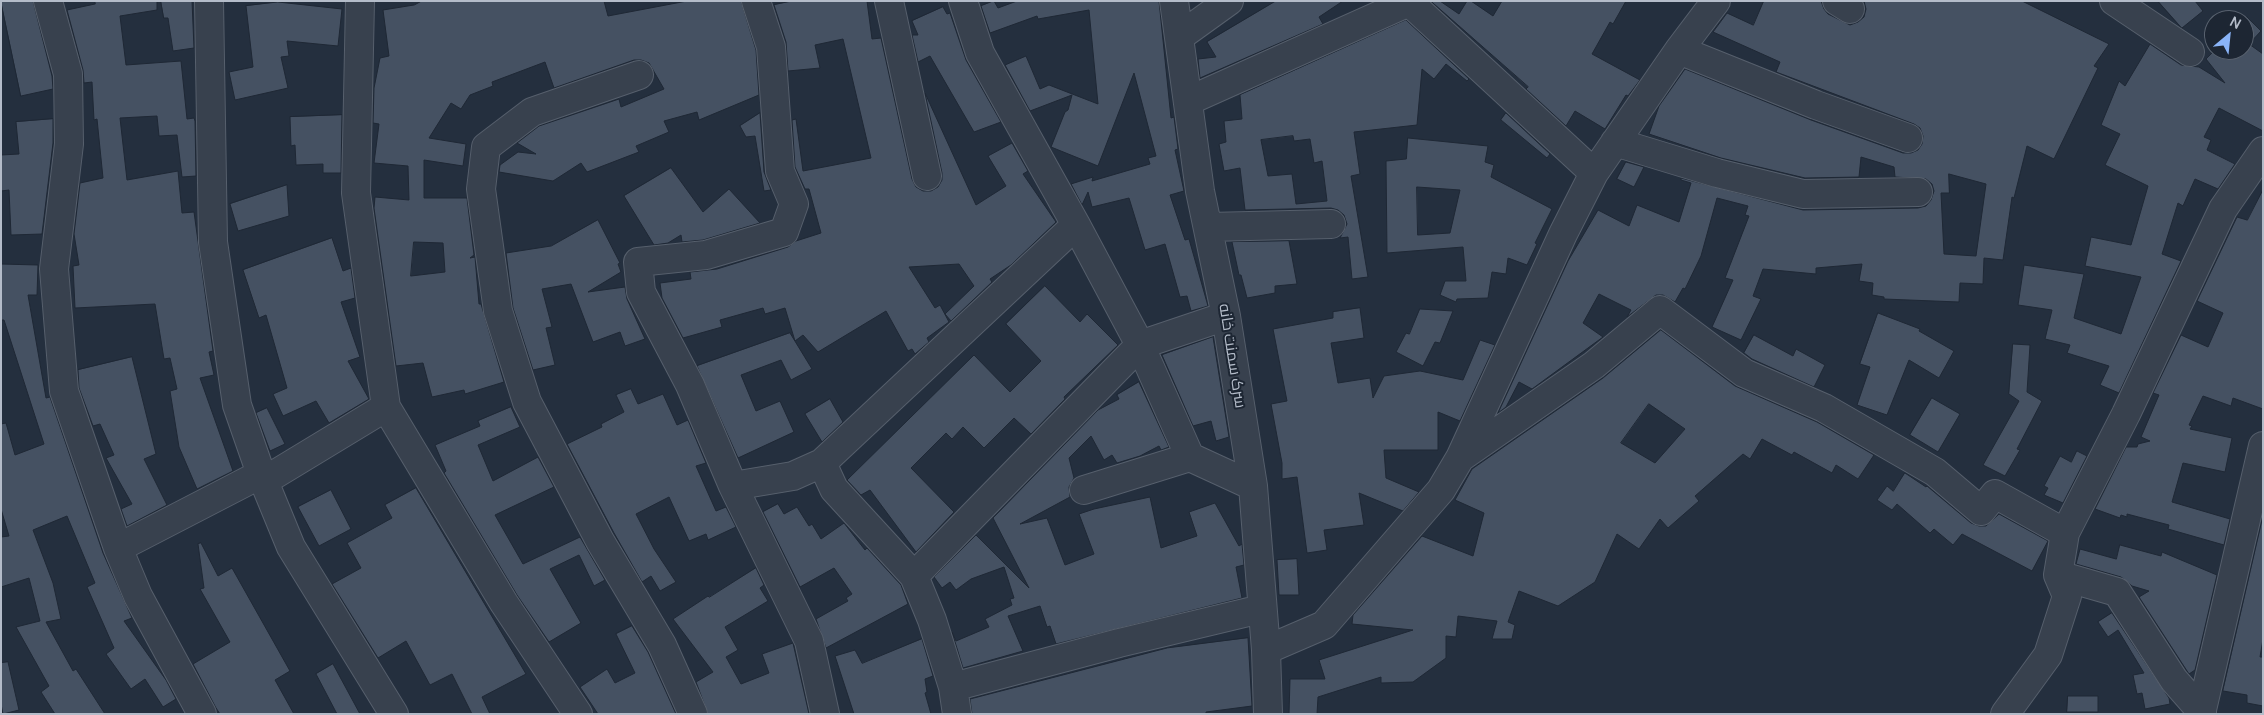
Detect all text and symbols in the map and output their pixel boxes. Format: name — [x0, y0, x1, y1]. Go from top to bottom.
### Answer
north arrow — [2204, 10, 2254, 60]
text: N — [2227, 11, 2245, 33]
street label: سرک سمنت خانه — [1214, 302, 1250, 410]

